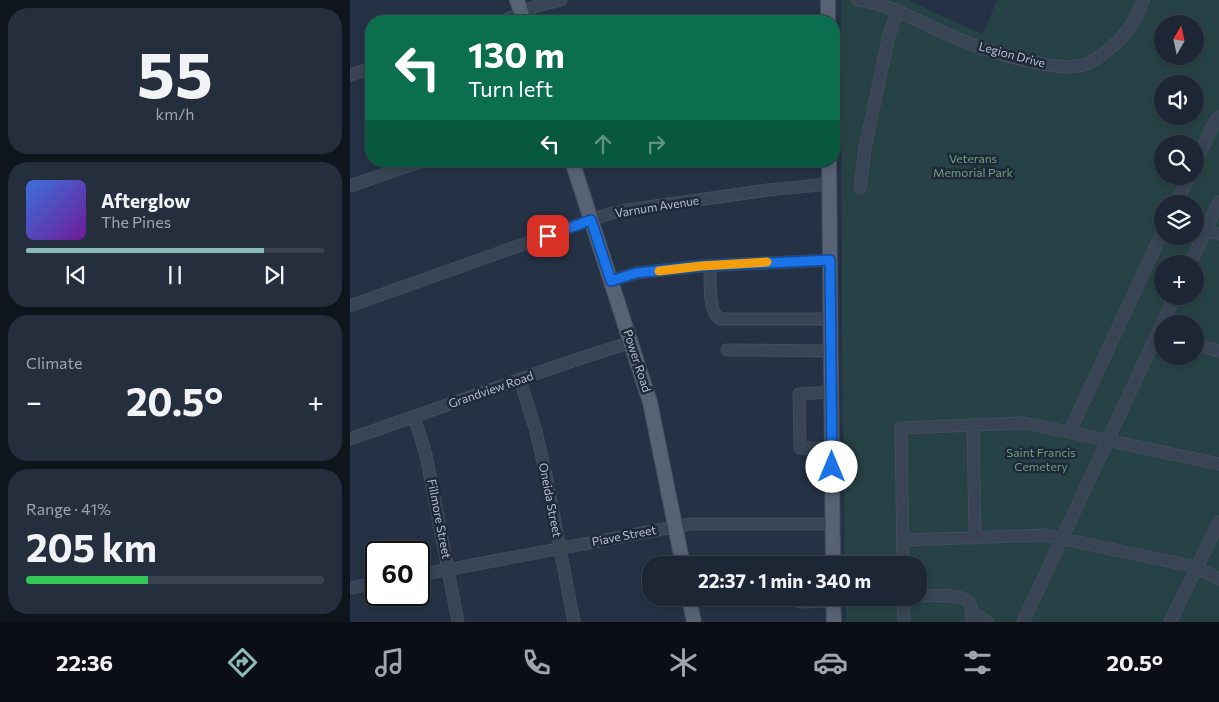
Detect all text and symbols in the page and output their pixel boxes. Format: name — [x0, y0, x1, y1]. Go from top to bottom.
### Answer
north arrow — [1154, 15, 1204, 65]
map controls — [1154, 15, 1204, 365]
text: 55 — [137, 32, 213, 111]
text: 130 m — [468, 32, 565, 75]
icon: left — [385, 35, 450, 100]
street label: Legion Drive — [978, 38, 1047, 70]
text: Turn left — [468, 75, 553, 102]
button: sound — [1154, 75, 1204, 125]
text: km/h — [156, 104, 194, 123]
icon: left — [536, 130, 564, 158]
icon: ahead — [589, 130, 617, 158]
icon: right — [642, 130, 670, 158]
button: search — [1154, 135, 1204, 185]
park label: Veterans Memorial Park — [933, 151, 1014, 179]
text: Afterglow — [101, 189, 190, 212]
street label: Varnum Avenue — [614, 192, 700, 220]
button: layers — [1154, 195, 1204, 245]
text: The Pines — [101, 212, 171, 231]
pin — [527, 215, 569, 257]
icon: arrive — [534, 222, 562, 250]
button: + — [1154, 255, 1204, 305]
icon: previous — [62, 261, 90, 289]
icon: pause — [161, 261, 189, 289]
icon: next — [260, 261, 288, 289]
button: − — [1154, 315, 1204, 365]
street label: Power Road — [621, 328, 655, 394]
text: Climate — [26, 353, 82, 372]
street label: Grandview Road — [446, 368, 535, 410]
text: 20.5° — [126, 377, 223, 424]
text: − — [26, 384, 42, 418]
text: + — [308, 384, 324, 418]
position arrow — [805, 440, 857, 492]
park label: Saint Francis Cemetery — [1006, 445, 1076, 473]
street label: Oneida Street — [537, 461, 565, 538]
street label: Fillmore Street — [425, 478, 455, 560]
text: Range · 41% — [26, 499, 111, 518]
street label: Piave Street — [590, 522, 657, 548]
text: 205 km — [26, 523, 157, 570]
speed limit sign: 60 — [365, 541, 430, 606]
text: 22:37 · 1 min · 340 m — [698, 569, 871, 592]
icon: directions — [225, 645, 260, 680]
icon: music — [372, 645, 407, 680]
icon: phone — [519, 645, 554, 680]
icon: climate — [666, 645, 701, 680]
icon: car — [813, 645, 848, 680]
icon: filters — [960, 645, 995, 680]
text: 22:36 — [56, 649, 113, 676]
text: 20.5° — [1107, 649, 1163, 676]

